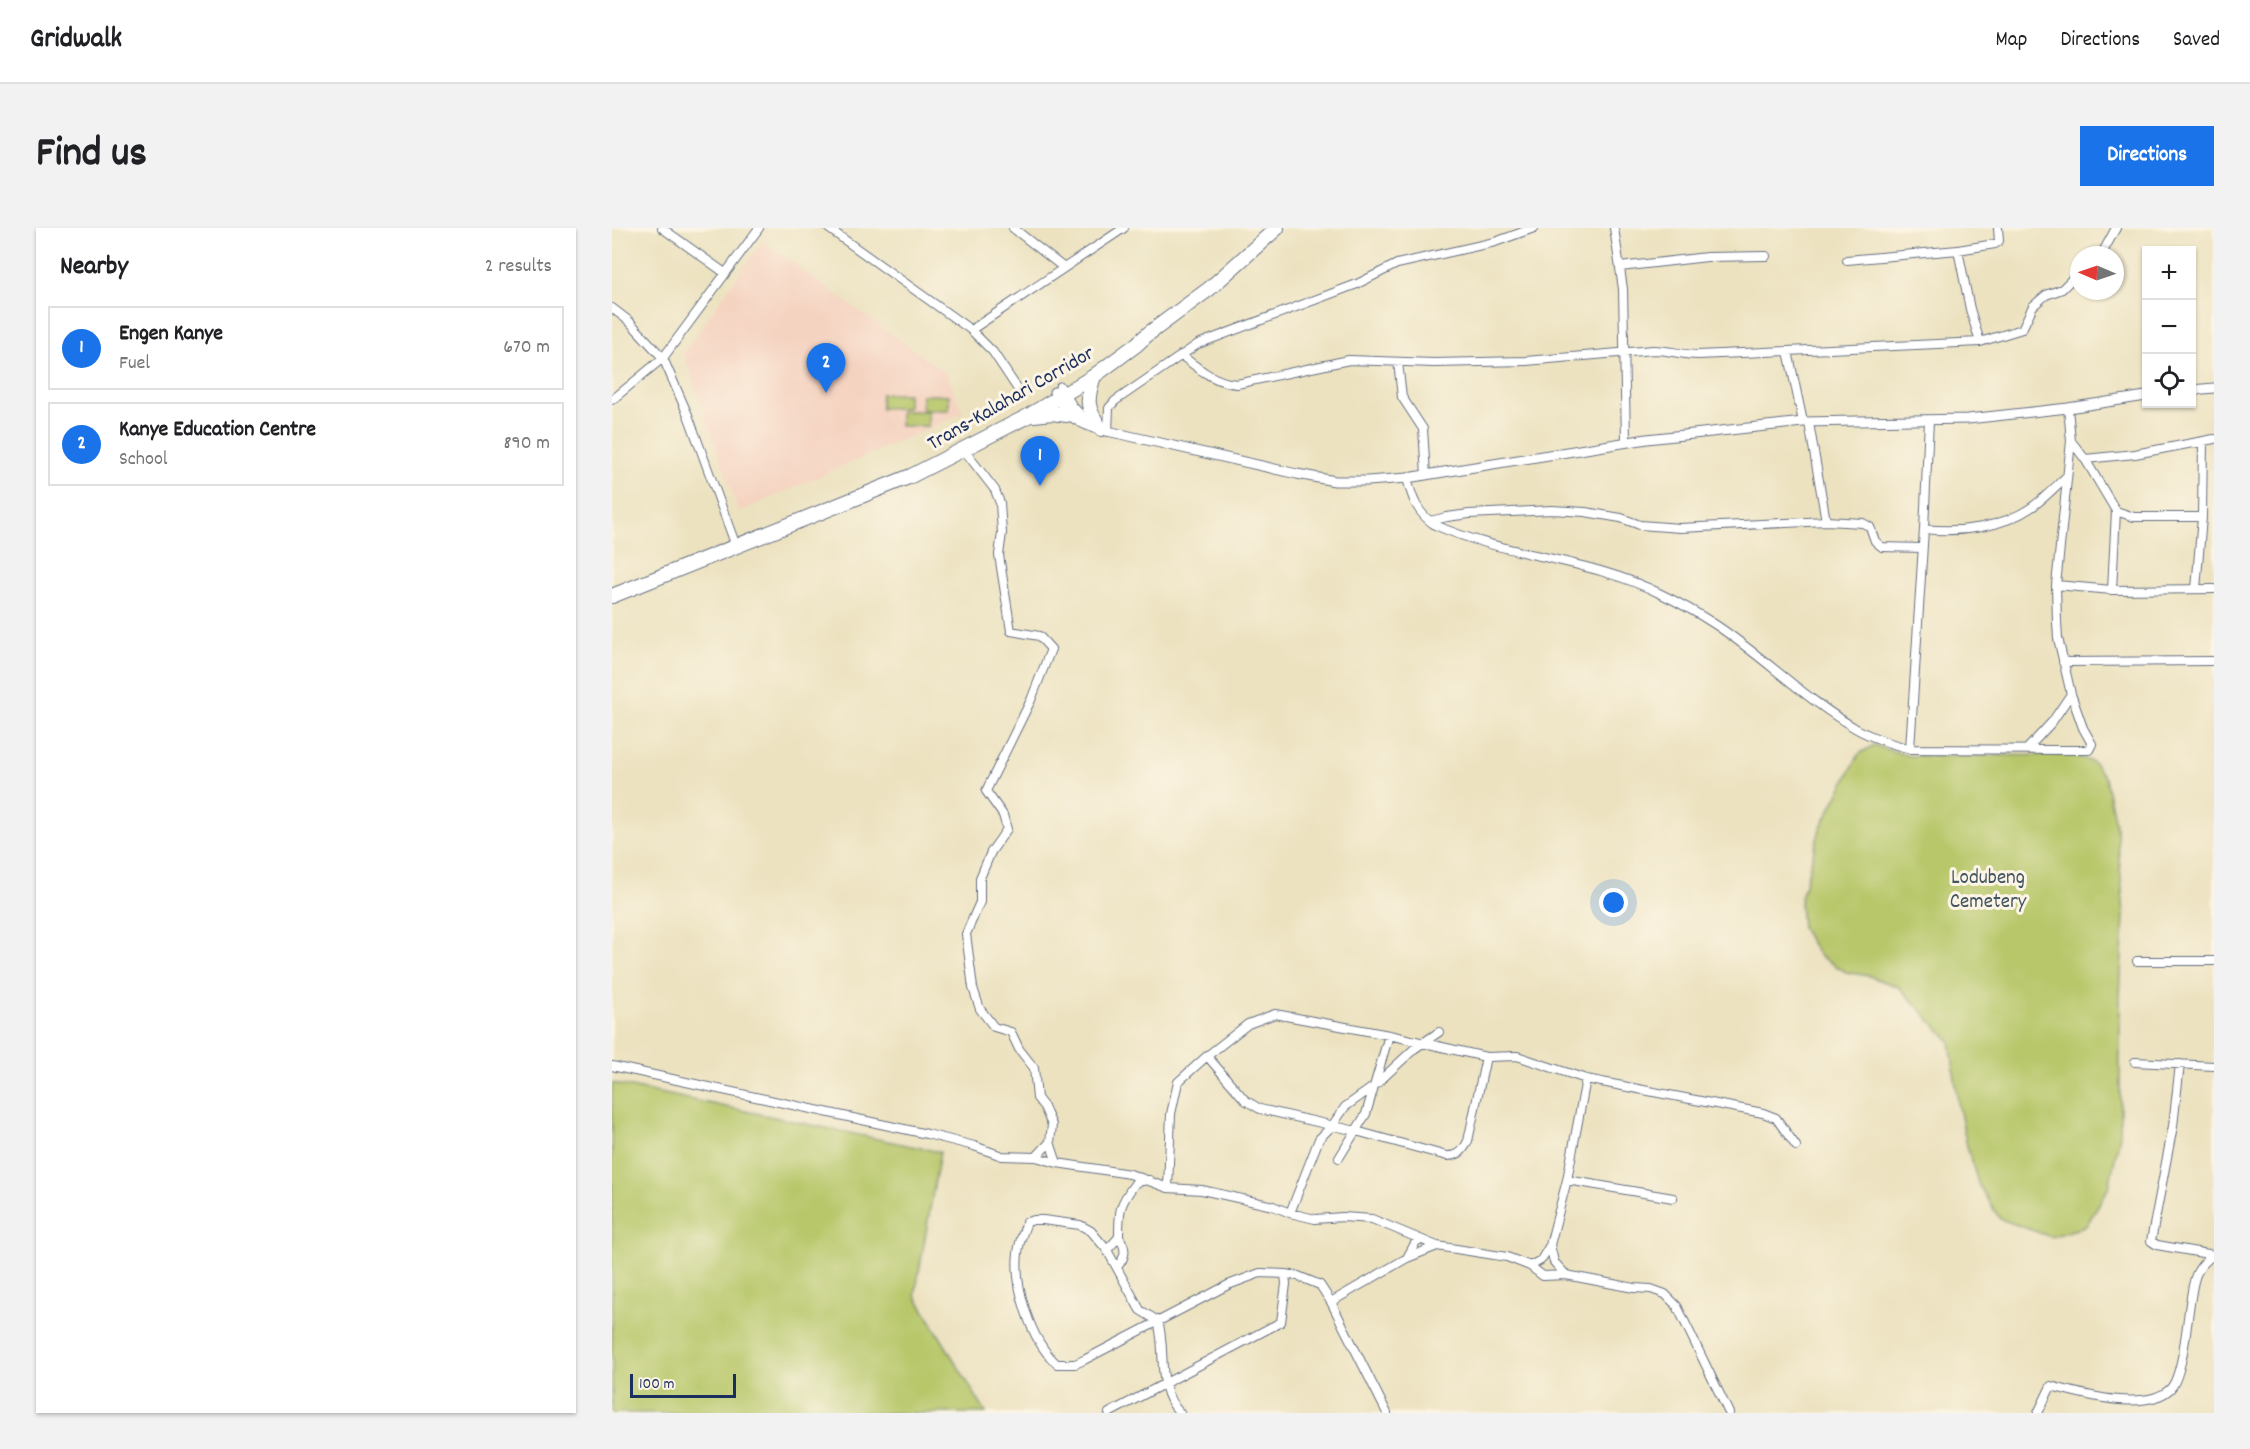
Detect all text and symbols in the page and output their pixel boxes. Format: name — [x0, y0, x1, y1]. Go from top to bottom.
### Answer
text: Gridwalk — [30, 21, 122, 61]
text: Map — [1996, 26, 2027, 56]
text: Directions — [2060, 26, 2140, 56]
text: Saved — [2173, 26, 2220, 56]
text: Find us — [36, 126, 147, 186]
button: Directions — [2080, 126, 2214, 186]
north arrow — [2070, 246, 2124, 300]
map controls — [2142, 246, 2196, 408]
button: + — [2142, 246, 2196, 300]
text: Nearby — [60, 249, 128, 286]
text: 2 results — [485, 253, 552, 281]
button: − — [2142, 300, 2196, 354]
text: Engen Kanye — [119, 319, 223, 350]
text: 1 — [79, 334, 84, 362]
text: 670 m — [503, 334, 550, 362]
street label: Trans-Kalahari Corridor — [923, 339, 1101, 460]
pin: 2 — [806, 344, 846, 393]
text: Fuel — [119, 350, 150, 378]
button: locate — [2142, 354, 2196, 408]
text: Kanye Education Centre — [119, 415, 316, 446]
text: 2 — [77, 430, 86, 458]
text: 890 m — [504, 430, 550, 458]
pin: 1 — [1020, 436, 1060, 486]
text: School — [119, 446, 168, 474]
park label: Lodubeng Cemetery — [1950, 864, 2027, 918]
your location — [1599, 888, 1628, 917]
scale bar — [630, 1371, 736, 1398]
text: 100 m — [639, 1373, 675, 1396]

